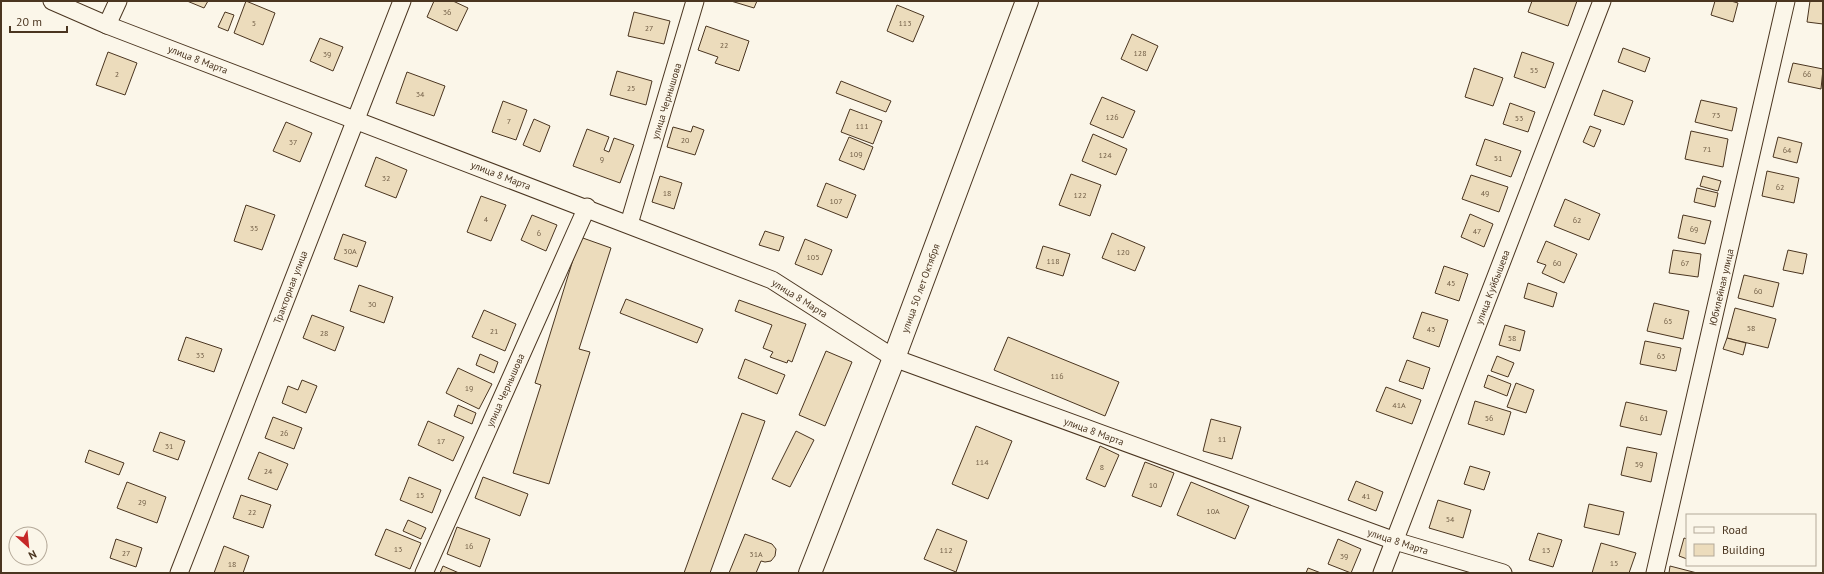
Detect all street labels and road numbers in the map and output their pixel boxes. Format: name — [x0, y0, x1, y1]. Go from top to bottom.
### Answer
street label: улица 8 Марта — [166, 42, 230, 77]
street label: улица Чернышова — [649, 61, 684, 141]
street label: улица 8 Марта — [469, 158, 533, 193]
street label: улица 50 лет Октября — [898, 242, 943, 335]
street label: Юбилейная улица — [1706, 247, 1737, 327]
street label: улица Куйбышева — [1472, 248, 1513, 326]
street label: Тракторная улица — [271, 249, 310, 326]
street label: улица 8 Марта — [769, 276, 830, 321]
street label: улица Чернышова — [483, 351, 528, 429]
street label: улица 8 Марта — [1062, 415, 1126, 448]
street label: улица 8 Марта — [1366, 526, 1430, 557]

